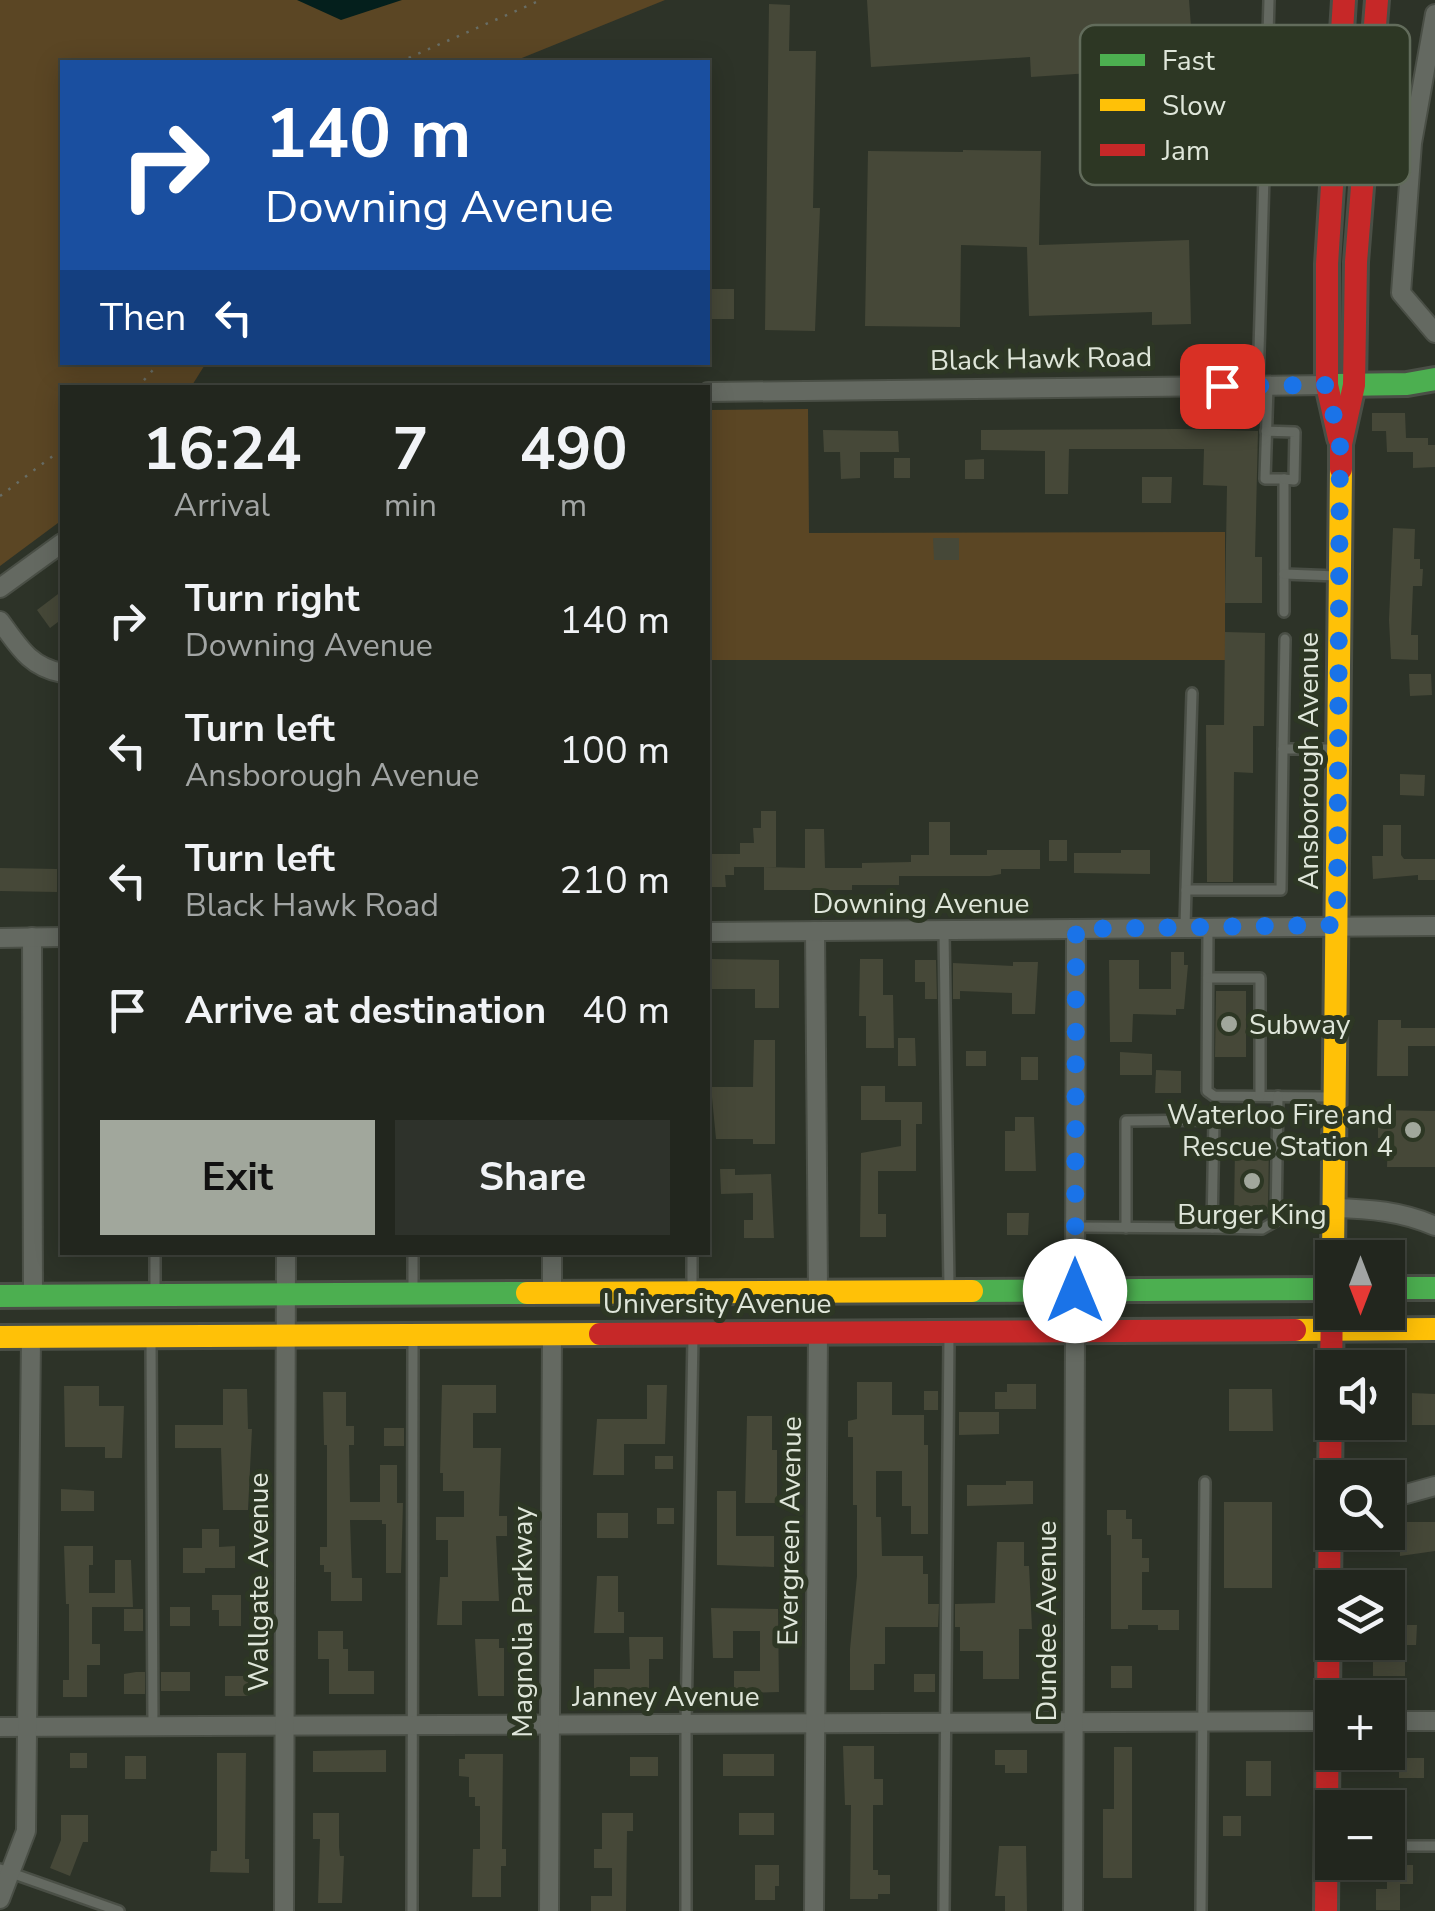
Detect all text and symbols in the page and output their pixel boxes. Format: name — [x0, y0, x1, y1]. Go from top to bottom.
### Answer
legend — [1080, 25, 1410, 185]
text: Fast — [1162, 42, 1215, 80]
text: 140 m — [265, 86, 471, 182]
text: Slow — [1162, 87, 1226, 125]
icon: right — [100, 100, 230, 230]
text: Jam — [1161, 132, 1210, 170]
text: Downing Avenue — [265, 177, 614, 238]
icon: left — [206, 290, 261, 345]
text: Then — [100, 292, 186, 343]
street label: Black Hawk Road — [930, 338, 1152, 380]
pin — [1180, 344, 1265, 429]
icon: arrive — [1195, 359, 1250, 414]
text: 16:24 — [143, 408, 301, 490]
text: 7 — [392, 408, 428, 490]
text: 490 — [519, 408, 627, 490]
text: Arrival — [174, 484, 270, 527]
text: min — [384, 484, 437, 527]
text: m — [560, 484, 587, 527]
text: Turn right — [185, 573, 360, 624]
icon: right — [100, 593, 155, 648]
text: 140 m — [559, 595, 670, 646]
text: Downing Avenue — [185, 624, 433, 667]
street label: Ansborough Avenue — [1290, 632, 1328, 890]
text: Turn left — [185, 703, 335, 754]
icon: left — [100, 723, 155, 778]
text: 100 m — [559, 725, 670, 776]
text: Ansborough Avenue — [185, 754, 479, 797]
text: Turn left — [185, 833, 335, 884]
icon: left — [100, 853, 155, 908]
text: 210 m — [559, 855, 670, 906]
text: Black Hawk Road — [185, 884, 439, 927]
street label: Downing Avenue — [813, 885, 1029, 923]
icon: arrive — [100, 983, 155, 1038]
text: Arrive at destination — [185, 985, 546, 1036]
text: 40 m — [582, 985, 670, 1036]
place label: Subway — [1249, 1006, 1351, 1044]
marker: Subway — [1218, 1013, 1240, 1035]
place label: Waterloo Fire and Rescue Station 4 — [1167, 1096, 1393, 1166]
marker: Waterloo Fire and Rescue Station 4 — [1402, 1119, 1424, 1141]
button: Exit — [100, 1120, 375, 1235]
button: Share — [395, 1120, 670, 1235]
marker: Burger King — [1241, 1170, 1263, 1192]
place label: Burger King — [1177, 1196, 1327, 1234]
position arrow — [1023, 1239, 1127, 1343]
north arrow — [1315, 1240, 1405, 1330]
map controls — [1315, 1240, 1405, 1880]
street label: University Avenue — [603, 1285, 831, 1323]
button: sound — [1315, 1350, 1405, 1440]
street label: Evergreen Avenue — [769, 1416, 811, 1646]
button: search — [1315, 1460, 1405, 1550]
street label: Wallgate Avenue — [240, 1473, 278, 1691]
street label: Magnolia Parkway — [504, 1506, 542, 1738]
street label: Dundee Avenue — [1028, 1521, 1066, 1722]
button: layers — [1315, 1570, 1405, 1660]
street label: Janney Avenue — [571, 1678, 760, 1716]
button: + — [1315, 1680, 1405, 1770]
button: − — [1315, 1790, 1405, 1880]

